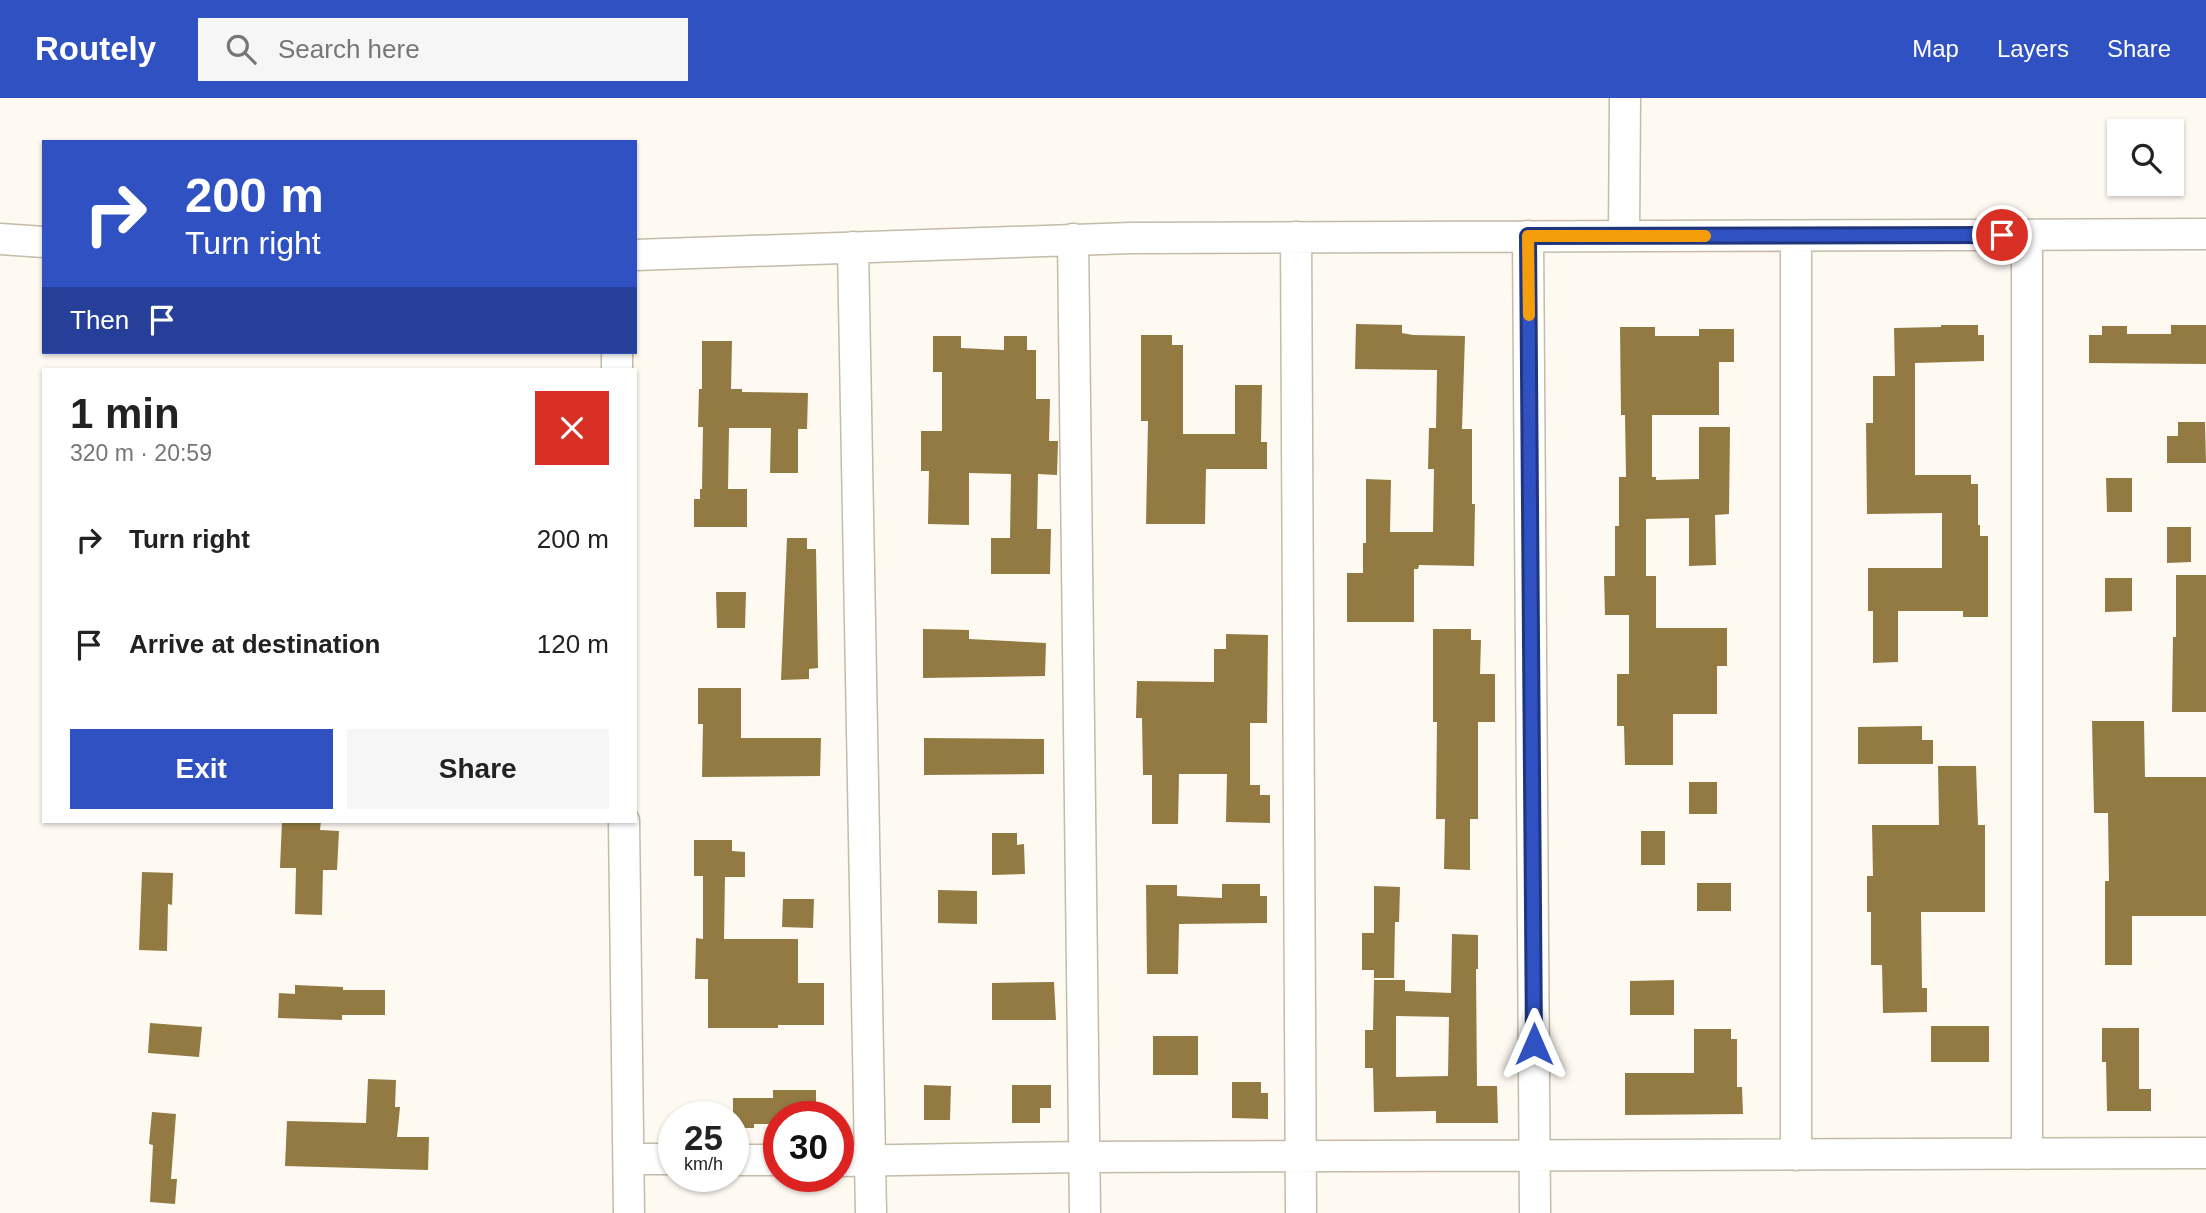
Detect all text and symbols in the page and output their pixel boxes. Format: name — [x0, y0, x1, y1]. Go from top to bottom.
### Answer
search box — [198, 18, 688, 81]
text: Routely — [35, 30, 156, 67]
icon: search — [222, 30, 260, 68]
text: Search here — [278, 34, 420, 64]
text: Map — [1912, 35, 1959, 62]
text: Layers — [1997, 35, 2069, 62]
text: Share — [2107, 35, 2171, 62]
map controls — [2107, 119, 2184, 196]
button: search — [2107, 119, 2184, 196]
icon: right — [70, 168, 161, 259]
text: 200 m — [185, 168, 324, 222]
pin — [1972, 205, 2032, 265]
icon: arrive — [1983, 216, 2021, 254]
text: Turn right — [185, 225, 321, 261]
icon: arrive — [143, 301, 181, 339]
text: Then — [70, 305, 129, 335]
text: 1 min — [70, 390, 180, 437]
button: close — [535, 391, 609, 465]
text: 320 m · 20:59 — [70, 440, 212, 466]
icon: right — [70, 521, 108, 559]
text: Turn right — [129, 524, 250, 554]
text: 200 m — [537, 524, 609, 554]
icon: arrive — [70, 626, 108, 664]
text: Arrive at destination — [129, 629, 380, 659]
text: 120 m — [537, 629, 609, 659]
button: Exit — [70, 729, 333, 809]
button: Share — [347, 729, 609, 809]
position arrow — [1497, 1007, 1571, 1081]
speed limit sign: 30 — [763, 1101, 854, 1192]
text: 25 — [684, 1118, 723, 1157]
text: km/h — [684, 1154, 723, 1174]

